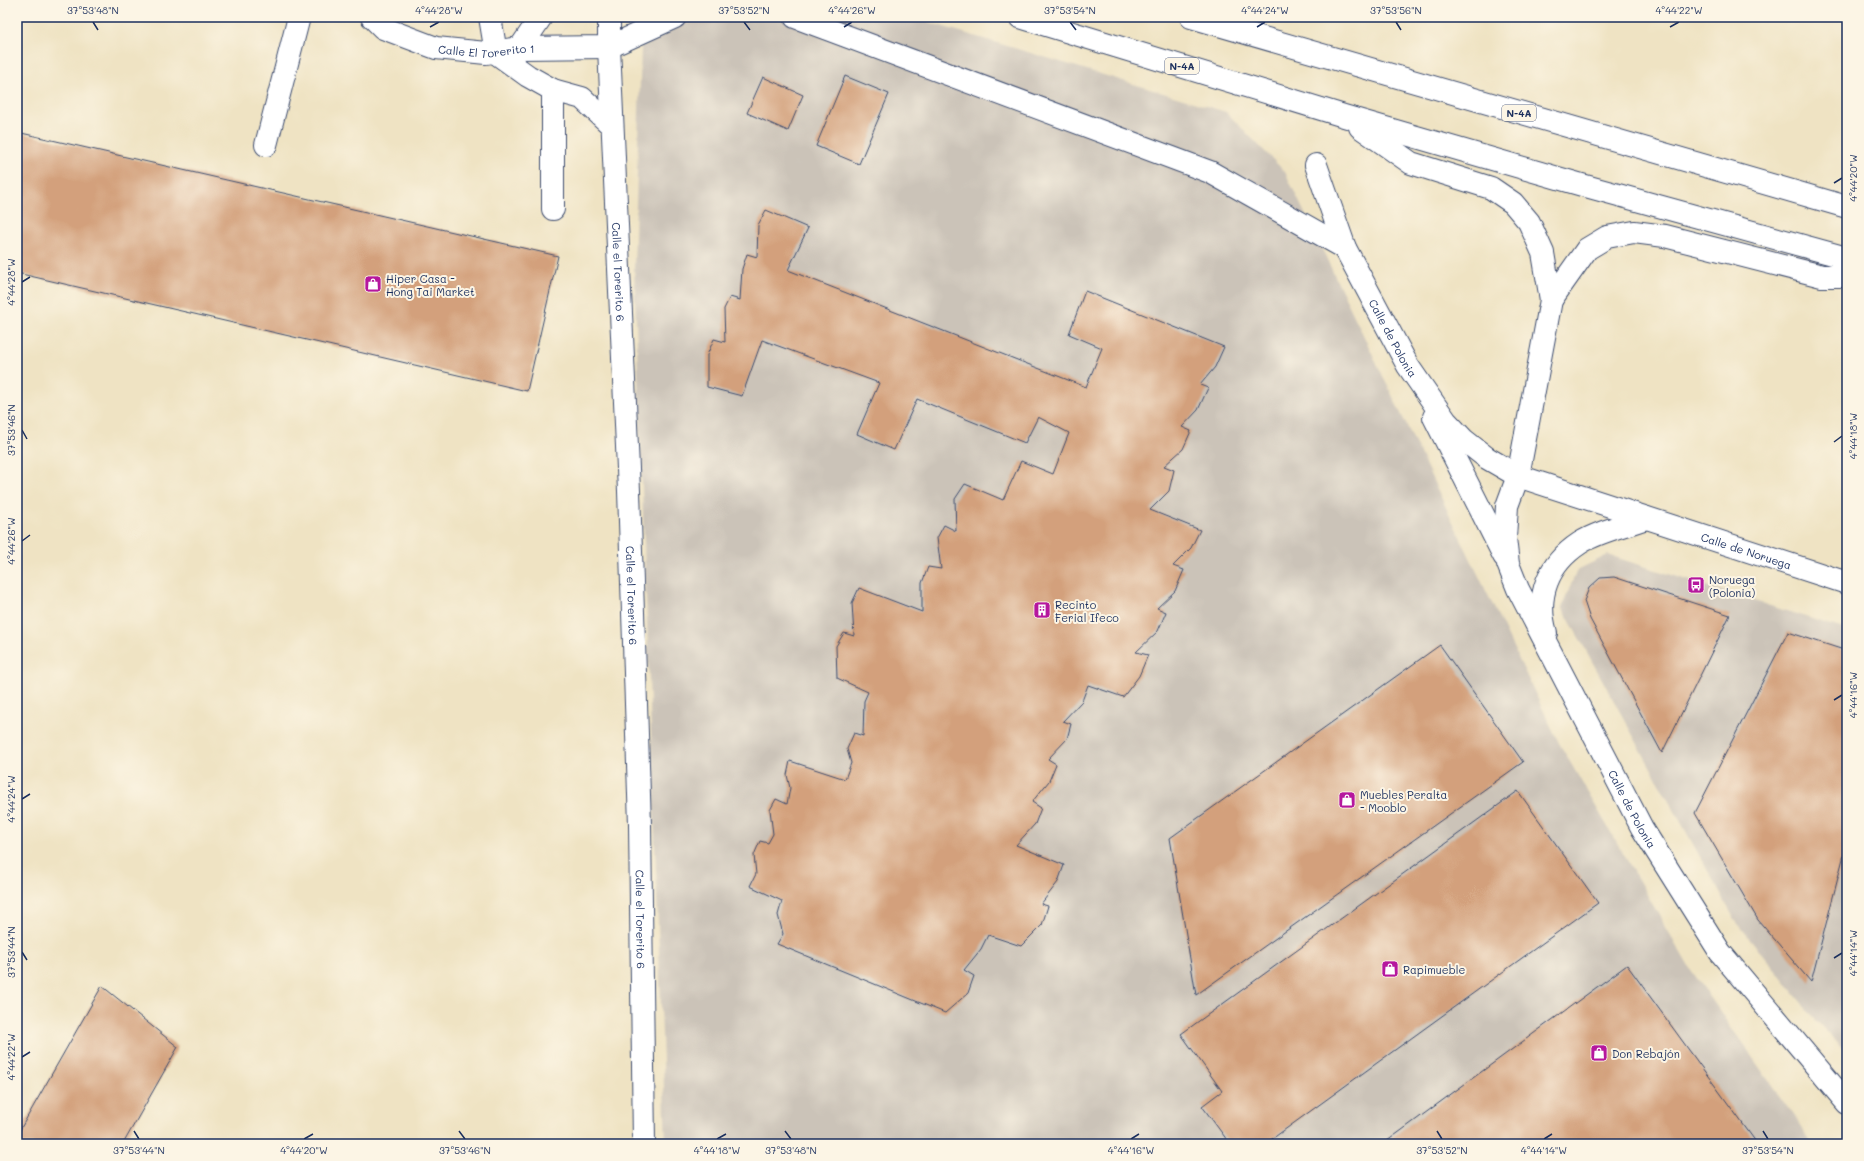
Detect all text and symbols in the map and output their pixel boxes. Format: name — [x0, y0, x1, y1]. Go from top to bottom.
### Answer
text: 37°53'48"N — [67, 3, 119, 17]
text: 4°44'28"W — [415, 3, 463, 17]
text: 37°53'52"N — [718, 3, 770, 17]
text: 4°44'26"W — [828, 3, 876, 17]
text: 37°53'54"N — [1044, 3, 1096, 17]
text: 4°44'24"W — [1241, 3, 1289, 17]
text: 37°53'56"N — [1370, 3, 1422, 17]
text: 4°44'22"W — [1655, 3, 1703, 17]
street label: Calle El Torerito 1 — [438, 40, 535, 61]
road number: N-4A — [1165, 58, 1199, 74]
road number: N-4A — [1502, 105, 1536, 121]
text: 4°44'20"W — [1846, 154, 1860, 202]
street label: Calle el Torerito 6 — [609, 222, 629, 322]
text: 4°44'28"W — [4, 258, 18, 306]
place label: Hiper Casa - Hong Tai Market — [386, 271, 475, 299]
shop icon: Hiper Casa - Hong Tai Market — [363, 274, 383, 294]
street label: Calle de Polonia — [1366, 296, 1421, 380]
text: 37°53'46"N — [4, 404, 18, 456]
text: 4°44'18"W — [1846, 413, 1860, 459]
text: 4°44'26"W — [4, 517, 18, 565]
street label: Calle de Noruega — [1699, 529, 1794, 572]
street label: Calle el Torerito 6 — [623, 546, 642, 645]
place label: Noruega (Polonia) — [1709, 572, 1756, 600]
bus stop icon: Noruega (Polonia) — [1686, 575, 1706, 595]
place label: Recinto Ferial Ifeco — [1055, 597, 1119, 625]
building icon: Recinto Ferial Ifeco — [1032, 600, 1052, 620]
text: 4°44'16"W — [1846, 672, 1860, 718]
street label: Calle de Polonia — [1605, 767, 1660, 851]
text: 4°44'24"W — [4, 775, 18, 823]
place label: Muebles Peralta - Mooblo — [1360, 787, 1448, 815]
shop icon: Muebles Peralta - Mooblo — [1337, 790, 1357, 810]
street label: Calle el Torerito 6 — [633, 870, 649, 969]
text: 37°53'44"N — [4, 926, 18, 978]
text: 4°44'14"W — [1846, 930, 1860, 976]
shop icon: Rapimueble — [1380, 959, 1400, 979]
place label: Rapimueble — [1403, 962, 1465, 977]
text: 4°44'22"W — [4, 1033, 18, 1081]
shop icon: Don Rebajón — [1589, 1043, 1609, 1063]
place label: Don Rebajón — [1612, 1046, 1680, 1061]
text: 37°53'44"N — [113, 1143, 165, 1157]
text: 4°44'20"W — [280, 1143, 328, 1157]
text: 37°53'46"N — [439, 1143, 491, 1157]
text: 4°44'18"W — [694, 1143, 740, 1157]
text: 37°53'48"N — [765, 1143, 817, 1157]
text: 4°44'16"W — [1108, 1143, 1154, 1157]
text: 37°53'52"N — [1416, 1143, 1468, 1157]
text: 4°44'14"W — [1521, 1143, 1567, 1157]
text: 37°53'54"N — [1742, 1143, 1794, 1157]

